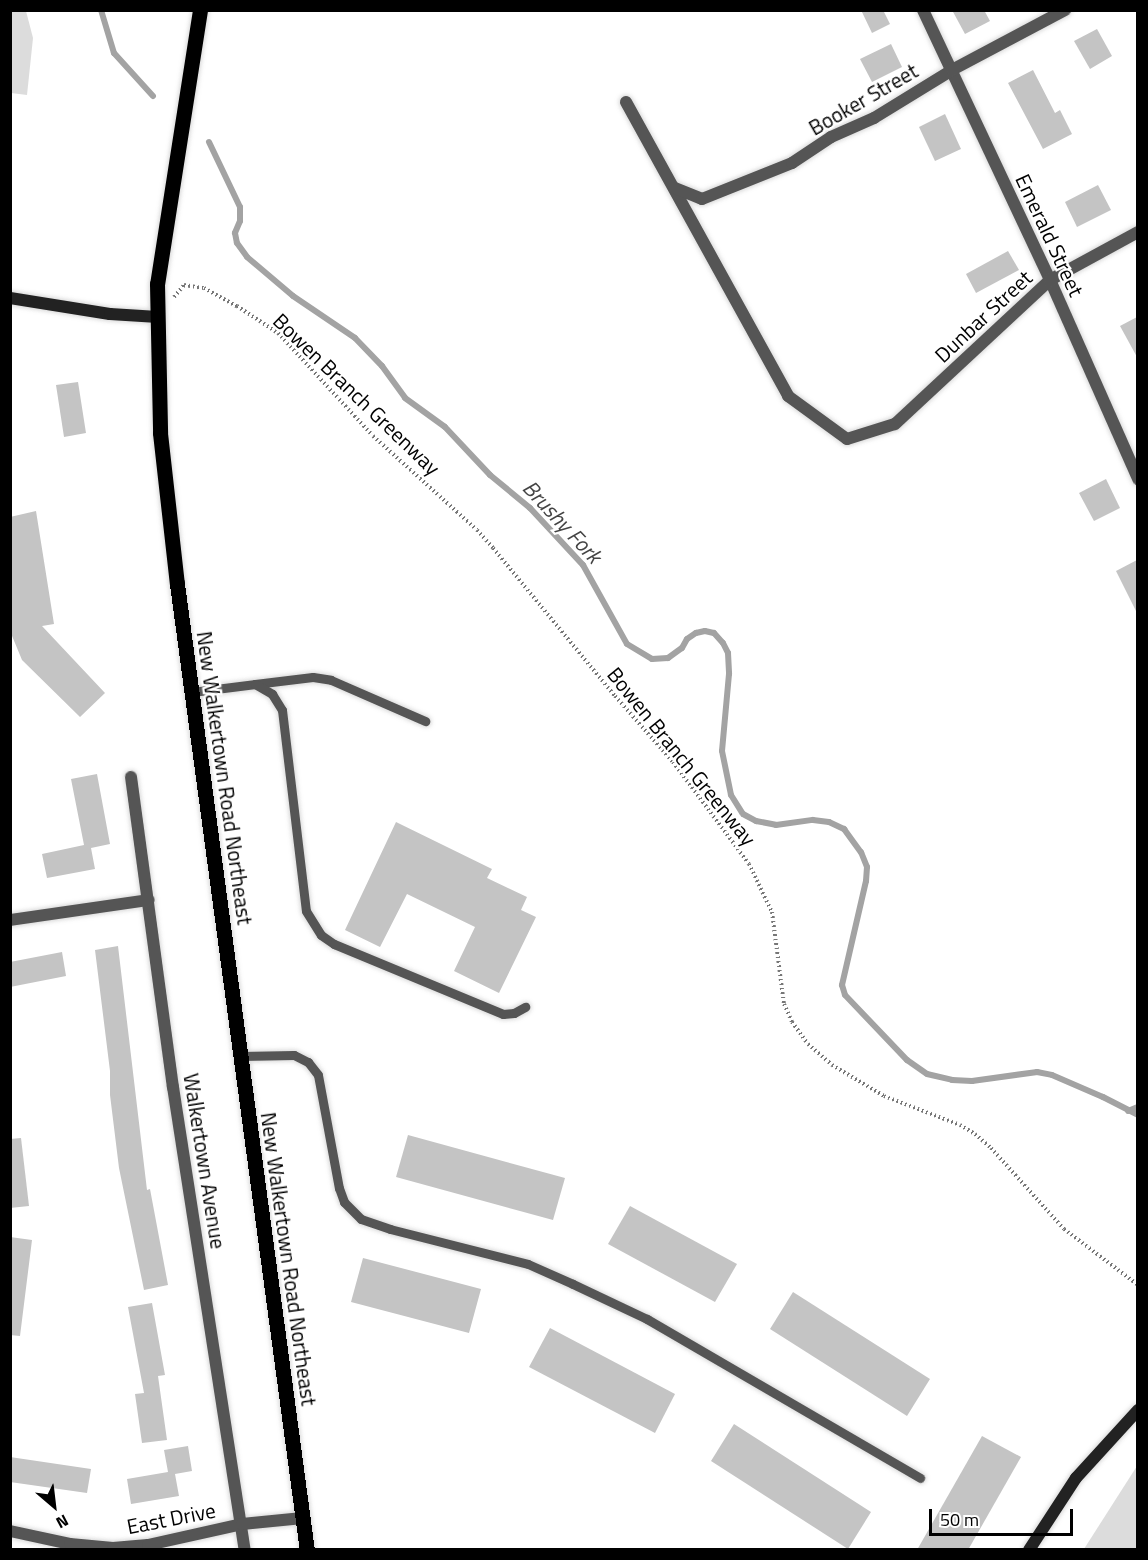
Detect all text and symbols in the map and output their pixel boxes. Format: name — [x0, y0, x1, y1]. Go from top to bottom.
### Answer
street label: Booker Street — [804, 58, 922, 140]
street label: Emerald Street — [1011, 170, 1089, 300]
street label: Dunbar Street — [929, 265, 1037, 367]
street label: Bowen Branch Greenway — [268, 308, 446, 480]
water label: Brushy Fork — [517, 475, 607, 569]
street label: New Walkertown Road Northeast — [192, 630, 258, 926]
street label: Bowen Branch Greenway — [602, 662, 762, 850]
street label: Walkertown Avenue — [179, 1071, 231, 1251]
street label: New Walkertown Road Northeast — [256, 1111, 322, 1407]
north arrow — [24, 1476, 84, 1536]
street label: East Drive — [125, 1497, 217, 1539]
scale bar — [932, 1497, 1076, 1535]
text: 50 m — [940, 1506, 979, 1533]
text: N — [52, 1509, 73, 1535]

